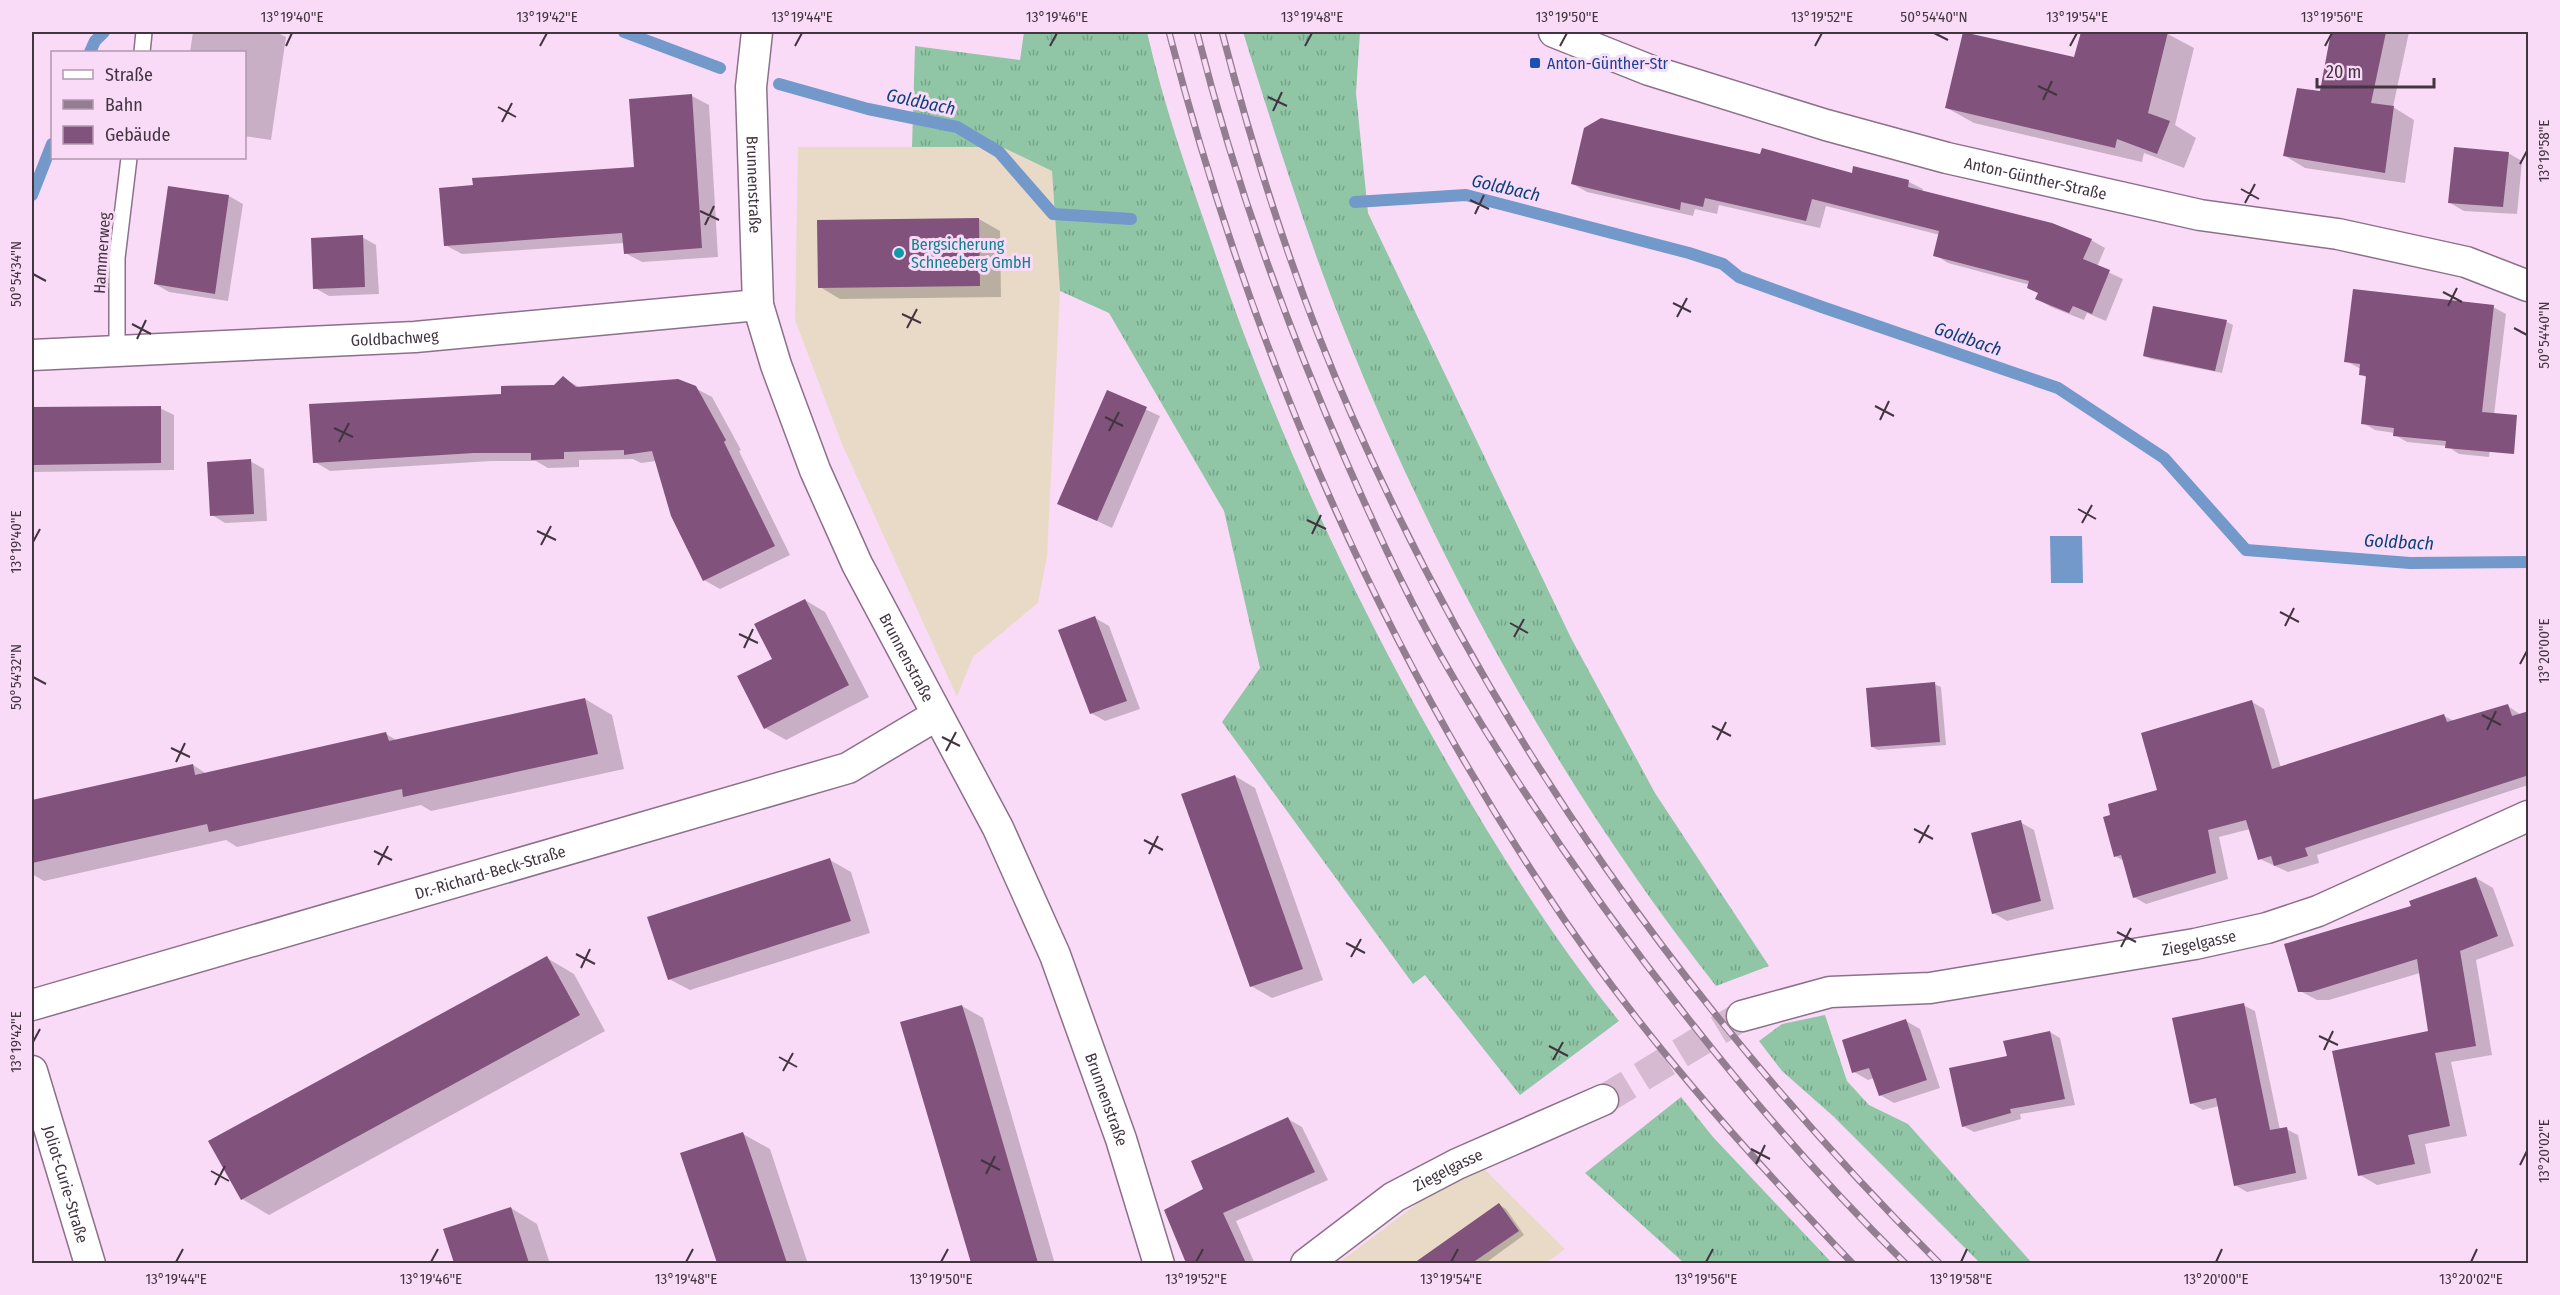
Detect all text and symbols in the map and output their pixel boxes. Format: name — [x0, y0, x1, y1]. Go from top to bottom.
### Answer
text: 13°19'40"E — [261, 8, 323, 26]
text: 13°19'42"E — [516, 8, 578, 26]
text: 13°19'44"E — [771, 8, 833, 26]
text: 13°19'46"E — [1026, 8, 1088, 26]
text: 13°19'48"E — [1281, 8, 1343, 26]
text: 13°19'50"E — [1535, 8, 1599, 26]
text: 13°19'52"E — [1791, 8, 1853, 26]
text: 50°54'40"N — [1900, 8, 1968, 26]
text: 13°19'54"E — [2046, 8, 2108, 26]
text: 13°19'56"E — [2301, 8, 2363, 26]
legend — [51, 51, 246, 159]
scale bar — [2317, 51, 2434, 89]
place label: Anton-Günther-Str — [1547, 54, 1669, 73]
marker: Anton-Günther-Str — [1528, 56, 1542, 70]
text: 20 m — [2326, 61, 2361, 83]
text: Straße — [105, 64, 153, 86]
water label: Goldbach — [885, 84, 957, 120]
text: Bahn — [105, 94, 143, 116]
text: 13°19'58"E — [2535, 120, 2553, 182]
text: Gebäude — [105, 124, 171, 146]
street label: Brunnenstraße — [743, 136, 765, 234]
street label: Anton-Günther-Straße — [1963, 153, 2109, 203]
water label: Goldbach — [1470, 169, 1542, 207]
street label: Hammerweg — [90, 211, 114, 294]
place label: Bergsicherung Schneeberg GmbH — [911, 235, 1031, 272]
text: 50°54'34"N — [7, 241, 25, 307]
marker: Bergsicherung Schneeberg GmbH — [892, 246, 906, 260]
text: 50°54'40"N — [2535, 301, 2553, 369]
water label: Goldbach — [1931, 317, 2005, 361]
street label: Goldbachweg — [350, 325, 440, 350]
text: 13°19'40"E — [7, 511, 25, 573]
water label: Goldbach — [2364, 529, 2434, 555]
street label: Brunnenstraße — [876, 610, 938, 705]
text: 13°20'00"E — [2535, 619, 2553, 684]
text: 50°54'32"N — [7, 644, 25, 710]
street label: Dr.-Richard-Beck-Straße — [413, 841, 568, 903]
street label: Ziegelgasse — [2160, 926, 2238, 959]
text: 13°19'42"E — [7, 1011, 25, 1073]
street label: Brunnenstraße — [1081, 1050, 1132, 1148]
text: 13°20'02"E — [2535, 1119, 2553, 1183]
street label: Joliot-Curie-Straße — [39, 1123, 93, 1245]
street label: Ziegelgasse — [1410, 1144, 1486, 1195]
text: 13°19'44"E — [145, 1270, 207, 1288]
text: 13°19'46"E — [400, 1270, 462, 1288]
text: 13°19'48"E — [655, 1270, 717, 1288]
text: 13°19'50"E — [909, 1270, 973, 1288]
text: 13°19'52"E — [1165, 1270, 1227, 1288]
text: 13°19'54"E — [1420, 1270, 1482, 1288]
text: 13°19'56"E — [1675, 1270, 1737, 1288]
text: 13°19'58"E — [1930, 1270, 1992, 1288]
text: 13°20'00"E — [2184, 1270, 2249, 1288]
text: 13°20'02"E — [2439, 1270, 2503, 1288]

